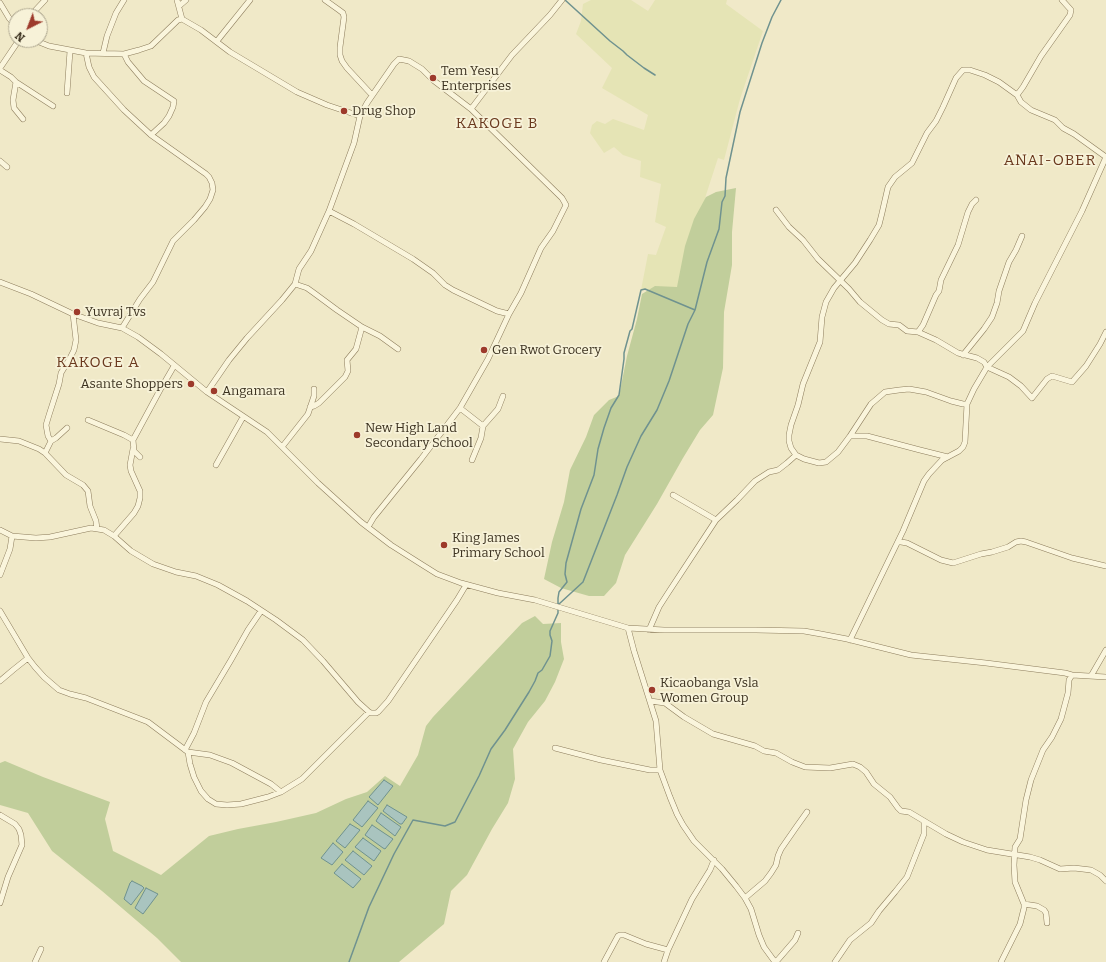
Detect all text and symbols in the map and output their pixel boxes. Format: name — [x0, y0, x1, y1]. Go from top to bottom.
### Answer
north arrow — [8, 8, 48, 48]
text: N — [13, 29, 28, 44]
place label: Tem Yesu Enterprises — [441, 63, 511, 94]
marker: Tem Yesu Enterprises — [428, 73, 438, 83]
place label: Drug Shop — [352, 103, 416, 119]
marker: Drug Shop — [339, 106, 349, 116]
district label: KAKOGE B — [456, 115, 538, 133]
district label: ANAI-OBER — [1004, 152, 1096, 170]
place label: Yuvraj Tvs — [85, 304, 146, 320]
marker: Yuvraj Tvs — [72, 307, 82, 317]
place label: Gen Rwot Grocery — [492, 342, 601, 358]
marker: Gen Rwot Grocery — [479, 345, 489, 355]
district label: KAKOGE A — [56, 354, 140, 372]
place label: Asante Shoppers — [80, 376, 183, 392]
marker: Asante Shoppers — [186, 379, 196, 389]
place label: Angamara — [222, 383, 285, 399]
marker: Angamara — [209, 386, 219, 396]
place label: New High Land Secondary School — [365, 420, 473, 451]
marker: New High Land Secondary School — [352, 430, 362, 440]
place label: King James Primary School — [452, 530, 545, 561]
marker: King James Primary School — [439, 540, 449, 550]
place label: Kicaobanga Vsla Women Group — [660, 675, 759, 706]
marker: Kicaobanga Vsla Women Group — [647, 685, 657, 695]

